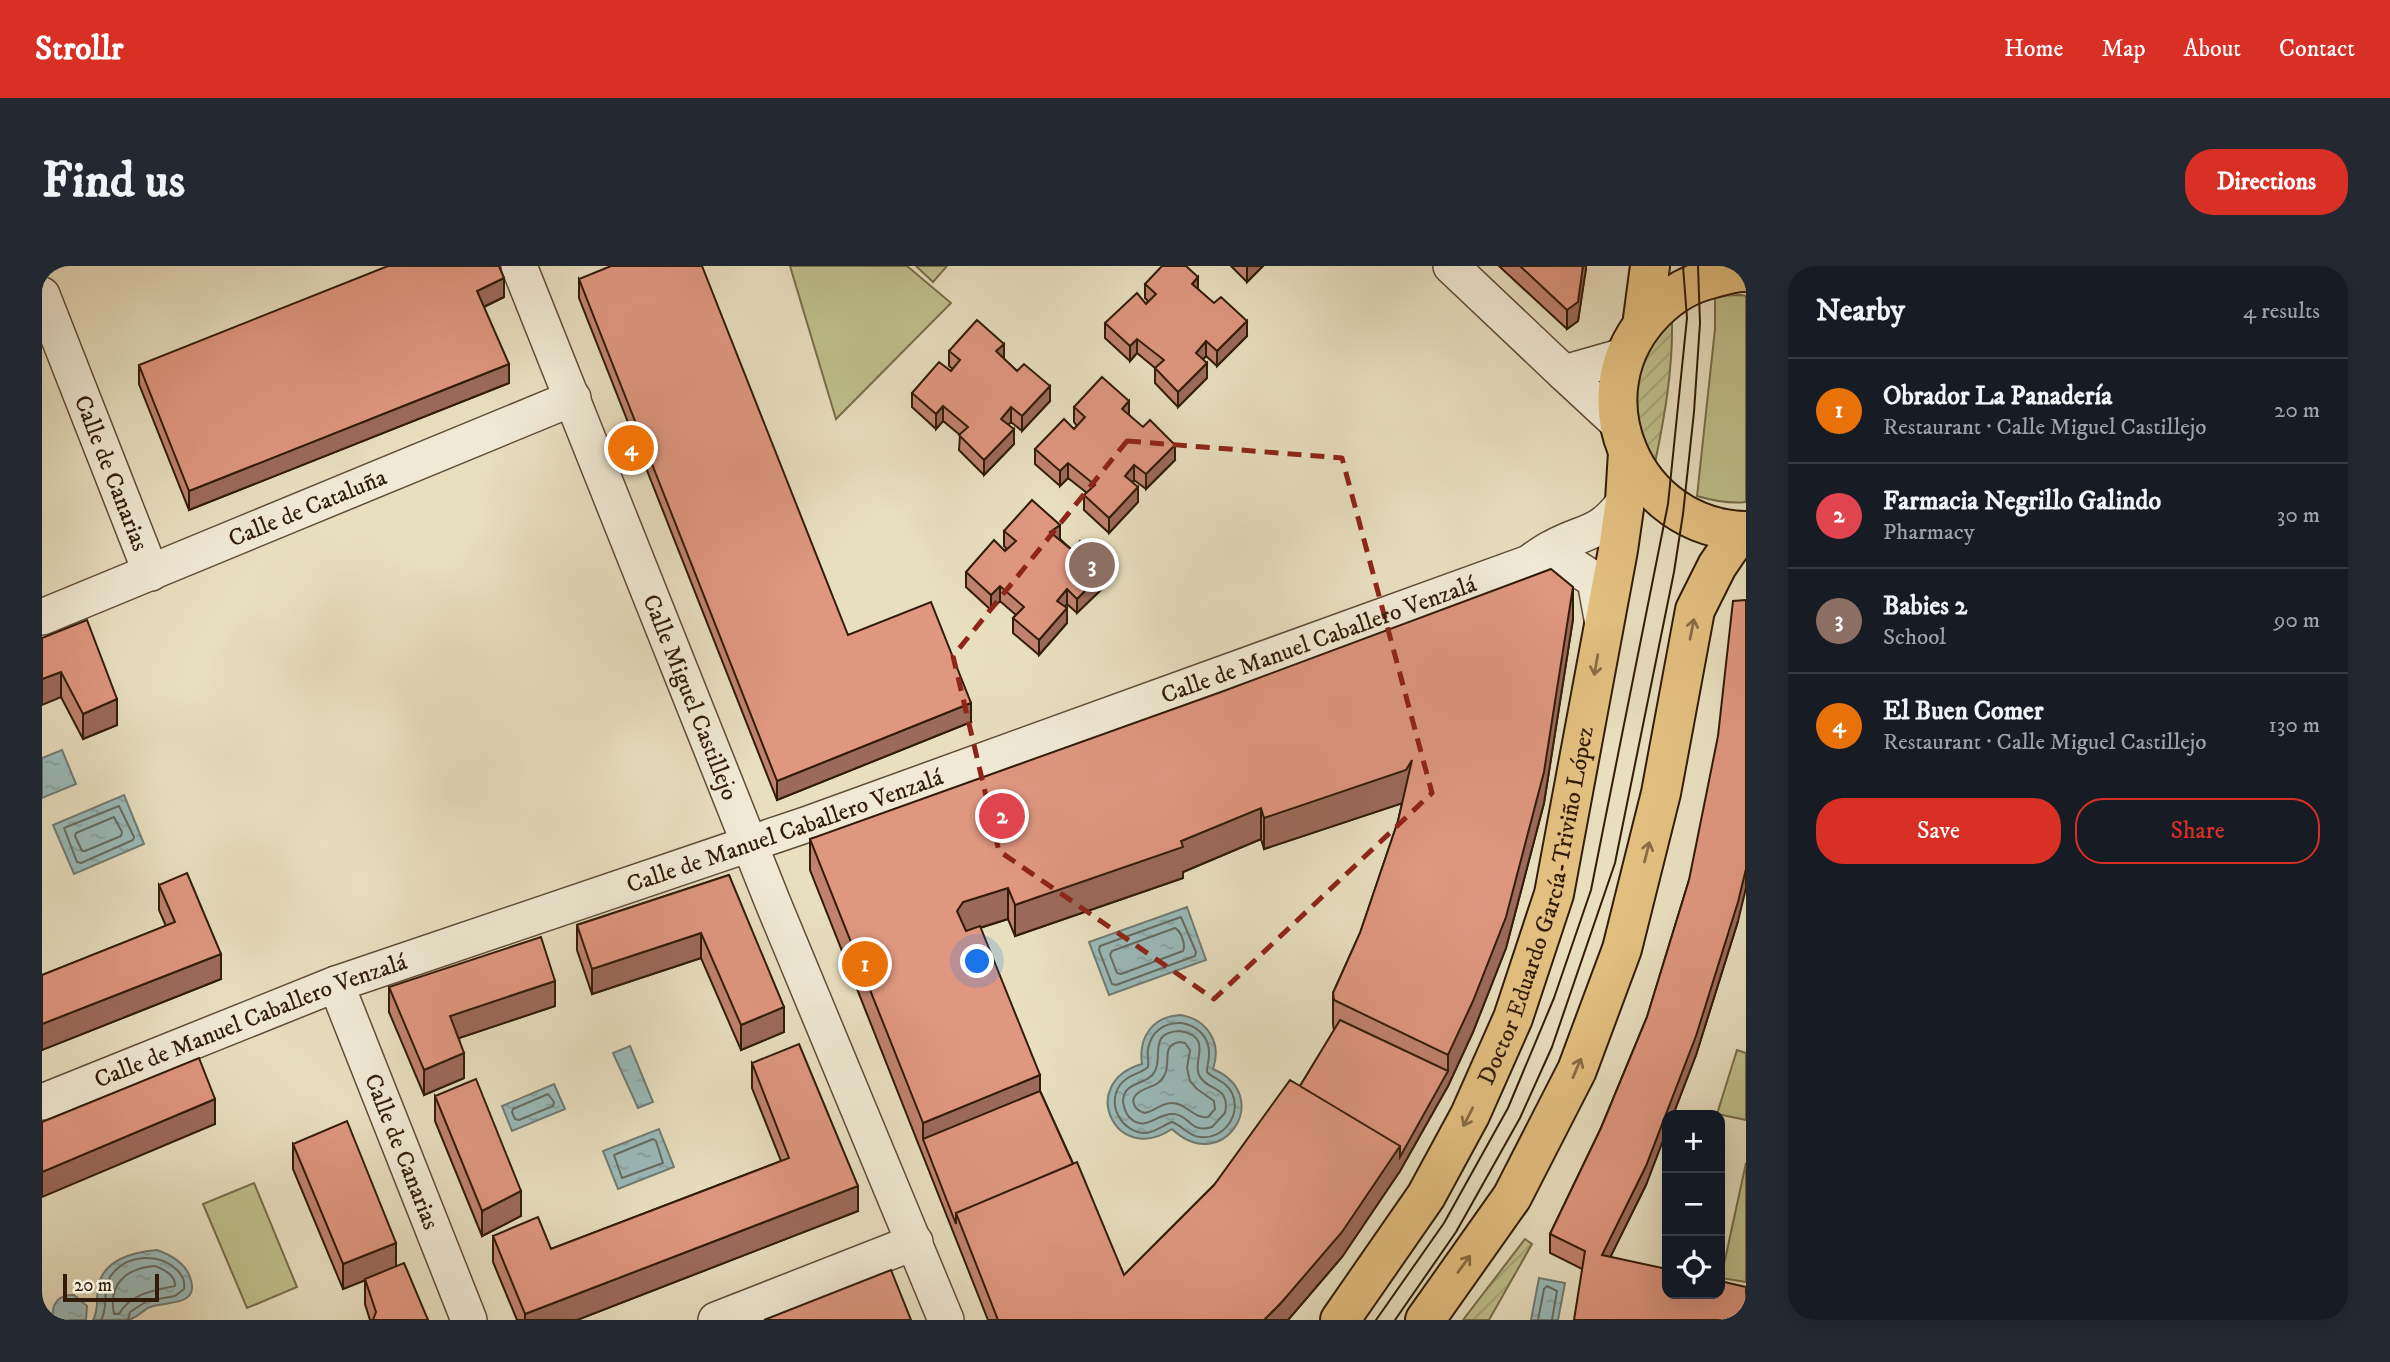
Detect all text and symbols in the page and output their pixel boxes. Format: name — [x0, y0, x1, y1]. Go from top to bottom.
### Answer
text: Strollr — [35, 29, 123, 70]
text: Home — [2004, 34, 2063, 64]
text: Map — [2101, 34, 2146, 64]
text: About — [2184, 34, 2241, 64]
text: Contact — [2279, 34, 2355, 64]
button: Directions — [2185, 149, 2348, 215]
text: Find us — [42, 151, 185, 213]
text: Nearby — [1816, 293, 1905, 330]
text: 4 results — [2243, 297, 2320, 326]
text: Obrador La Panadería — [1883, 380, 2112, 413]
street label: Calle de Canarias — [67, 391, 155, 555]
text: 1 — [1835, 396, 1843, 425]
text: 20 m — [2274, 396, 2320, 425]
text: Restaurant · Calle Miguel Castillejo — [1883, 413, 2207, 442]
pin: 4 — [608, 422, 654, 474]
street label: Calle de Cataluña — [224, 462, 392, 554]
text: Farmacia Negrillo Galindo — [1883, 485, 2161, 518]
text: 2 — [1833, 501, 1845, 530]
text: 30 m — [2277, 501, 2320, 530]
text: Pharmacy — [1883, 518, 1975, 547]
pin: 3 — [1069, 539, 1115, 591]
street label: Calle de Manuel Caballero Venzalá — [1157, 569, 1481, 711]
street label: Calle Miguel Castillejo — [635, 590, 744, 805]
text: Babies 2 — [1883, 590, 1967, 623]
text: 3 — [1835, 606, 1843, 635]
text: 90 m — [2274, 606, 2320, 635]
one-way arrow — [1686, 618, 1699, 641]
text: School — [1883, 623, 1946, 652]
one-way arrow — [1589, 653, 1602, 676]
text: El Buen Comer — [1883, 695, 2044, 728]
text: 4 — [1832, 711, 1846, 740]
text: 130 m — [2268, 711, 2320, 740]
street label: Doctor Eduardo García-Triviño López — [1471, 723, 1601, 1090]
text: Restaurant · Calle Miguel Castillejo — [1883, 728, 2207, 757]
street label: Calle de Manuel Caballero Venzalá — [623, 762, 948, 900]
pin: 2 — [979, 790, 1025, 842]
button: Save — [1816, 798, 2061, 864]
button: Share — [2075, 798, 2320, 864]
one-way arrow — [1641, 841, 1654, 863]
pin: 1 — [842, 938, 888, 990]
your location — [960, 944, 994, 978]
street label: Calle de Manuel Caballero Venzalá — [90, 947, 412, 1095]
one-way arrow — [1572, 1058, 1585, 1079]
street label: Calle de Canarias — [357, 1070, 446, 1234]
one-way arrow — [1461, 1106, 1475, 1127]
map controls — [1662, 1110, 1725, 1299]
button: + — [1662, 1110, 1725, 1173]
button: − — [1662, 1173, 1725, 1236]
button: locate — [1662, 1236, 1725, 1299]
one-way arrow — [1457, 1255, 1471, 1274]
scale bar — [63, 1271, 159, 1303]
text: 20 m — [74, 1274, 112, 1297]

